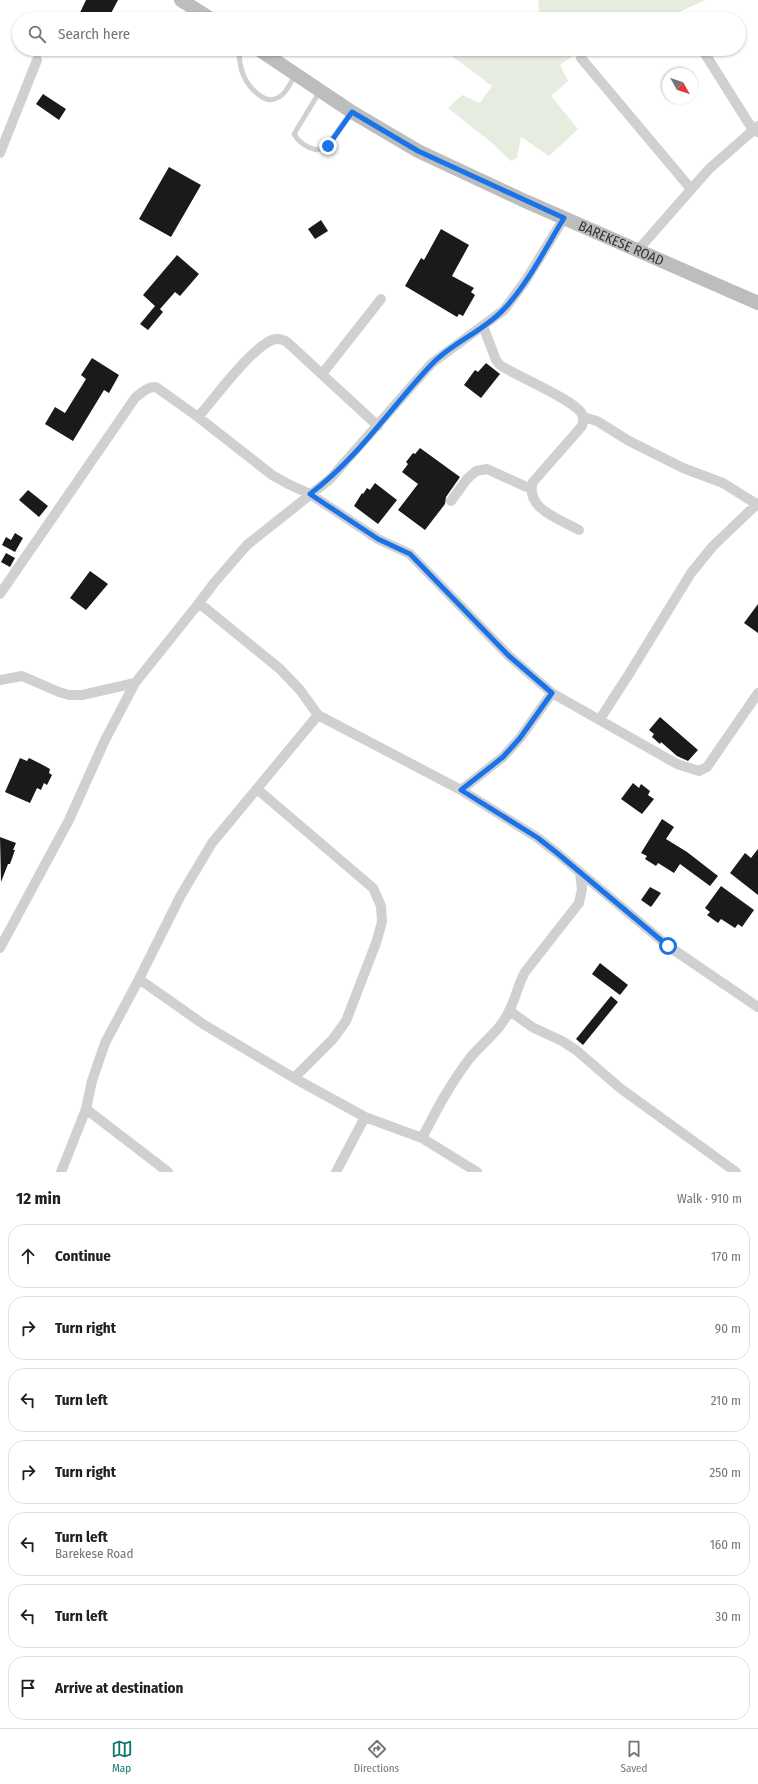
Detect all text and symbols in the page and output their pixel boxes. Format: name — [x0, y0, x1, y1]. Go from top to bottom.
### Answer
search box — [12, 12, 746, 56]
icon: search — [26, 23, 48, 45]
text: Search here — [58, 25, 130, 43]
north arrow — [662, 68, 698, 104]
route end — [319, 137, 337, 155]
street label: BAREKESE ROAD — [576, 217, 667, 269]
route start — [659, 937, 677, 955]
text: 12 min — [16, 1188, 61, 1209]
text: Walk · 910 m — [677, 1191, 742, 1206]
icon: ahead — [17, 1245, 39, 1267]
text: Continue — [55, 1247, 111, 1265]
text: 170 m — [711, 1249, 741, 1264]
icon: right — [17, 1317, 39, 1339]
text: Turn right — [55, 1319, 116, 1337]
text: 90 m — [715, 1321, 741, 1336]
icon: left — [17, 1389, 39, 1411]
text: Turn left — [55, 1391, 108, 1409]
text: 210 m — [711, 1393, 741, 1408]
icon: right — [17, 1461, 39, 1483]
text: Turn right — [55, 1463, 116, 1481]
text: 250 m — [709, 1465, 741, 1480]
text: Turn left — [55, 1528, 108, 1546]
icon: left — [17, 1533, 39, 1555]
text: 160 m — [710, 1537, 741, 1552]
text: Barekese Road — [55, 1546, 133, 1561]
icon: left — [17, 1605, 39, 1627]
text: Turn left — [55, 1607, 108, 1625]
text: 30 m — [715, 1609, 741, 1624]
icon: arrive — [17, 1677, 39, 1699]
text: Arrive at destination — [55, 1679, 183, 1697]
tab: Map — [111, 1738, 133, 1775]
tab: Directions — [354, 1738, 399, 1775]
tab: Saved — [621, 1738, 647, 1775]

